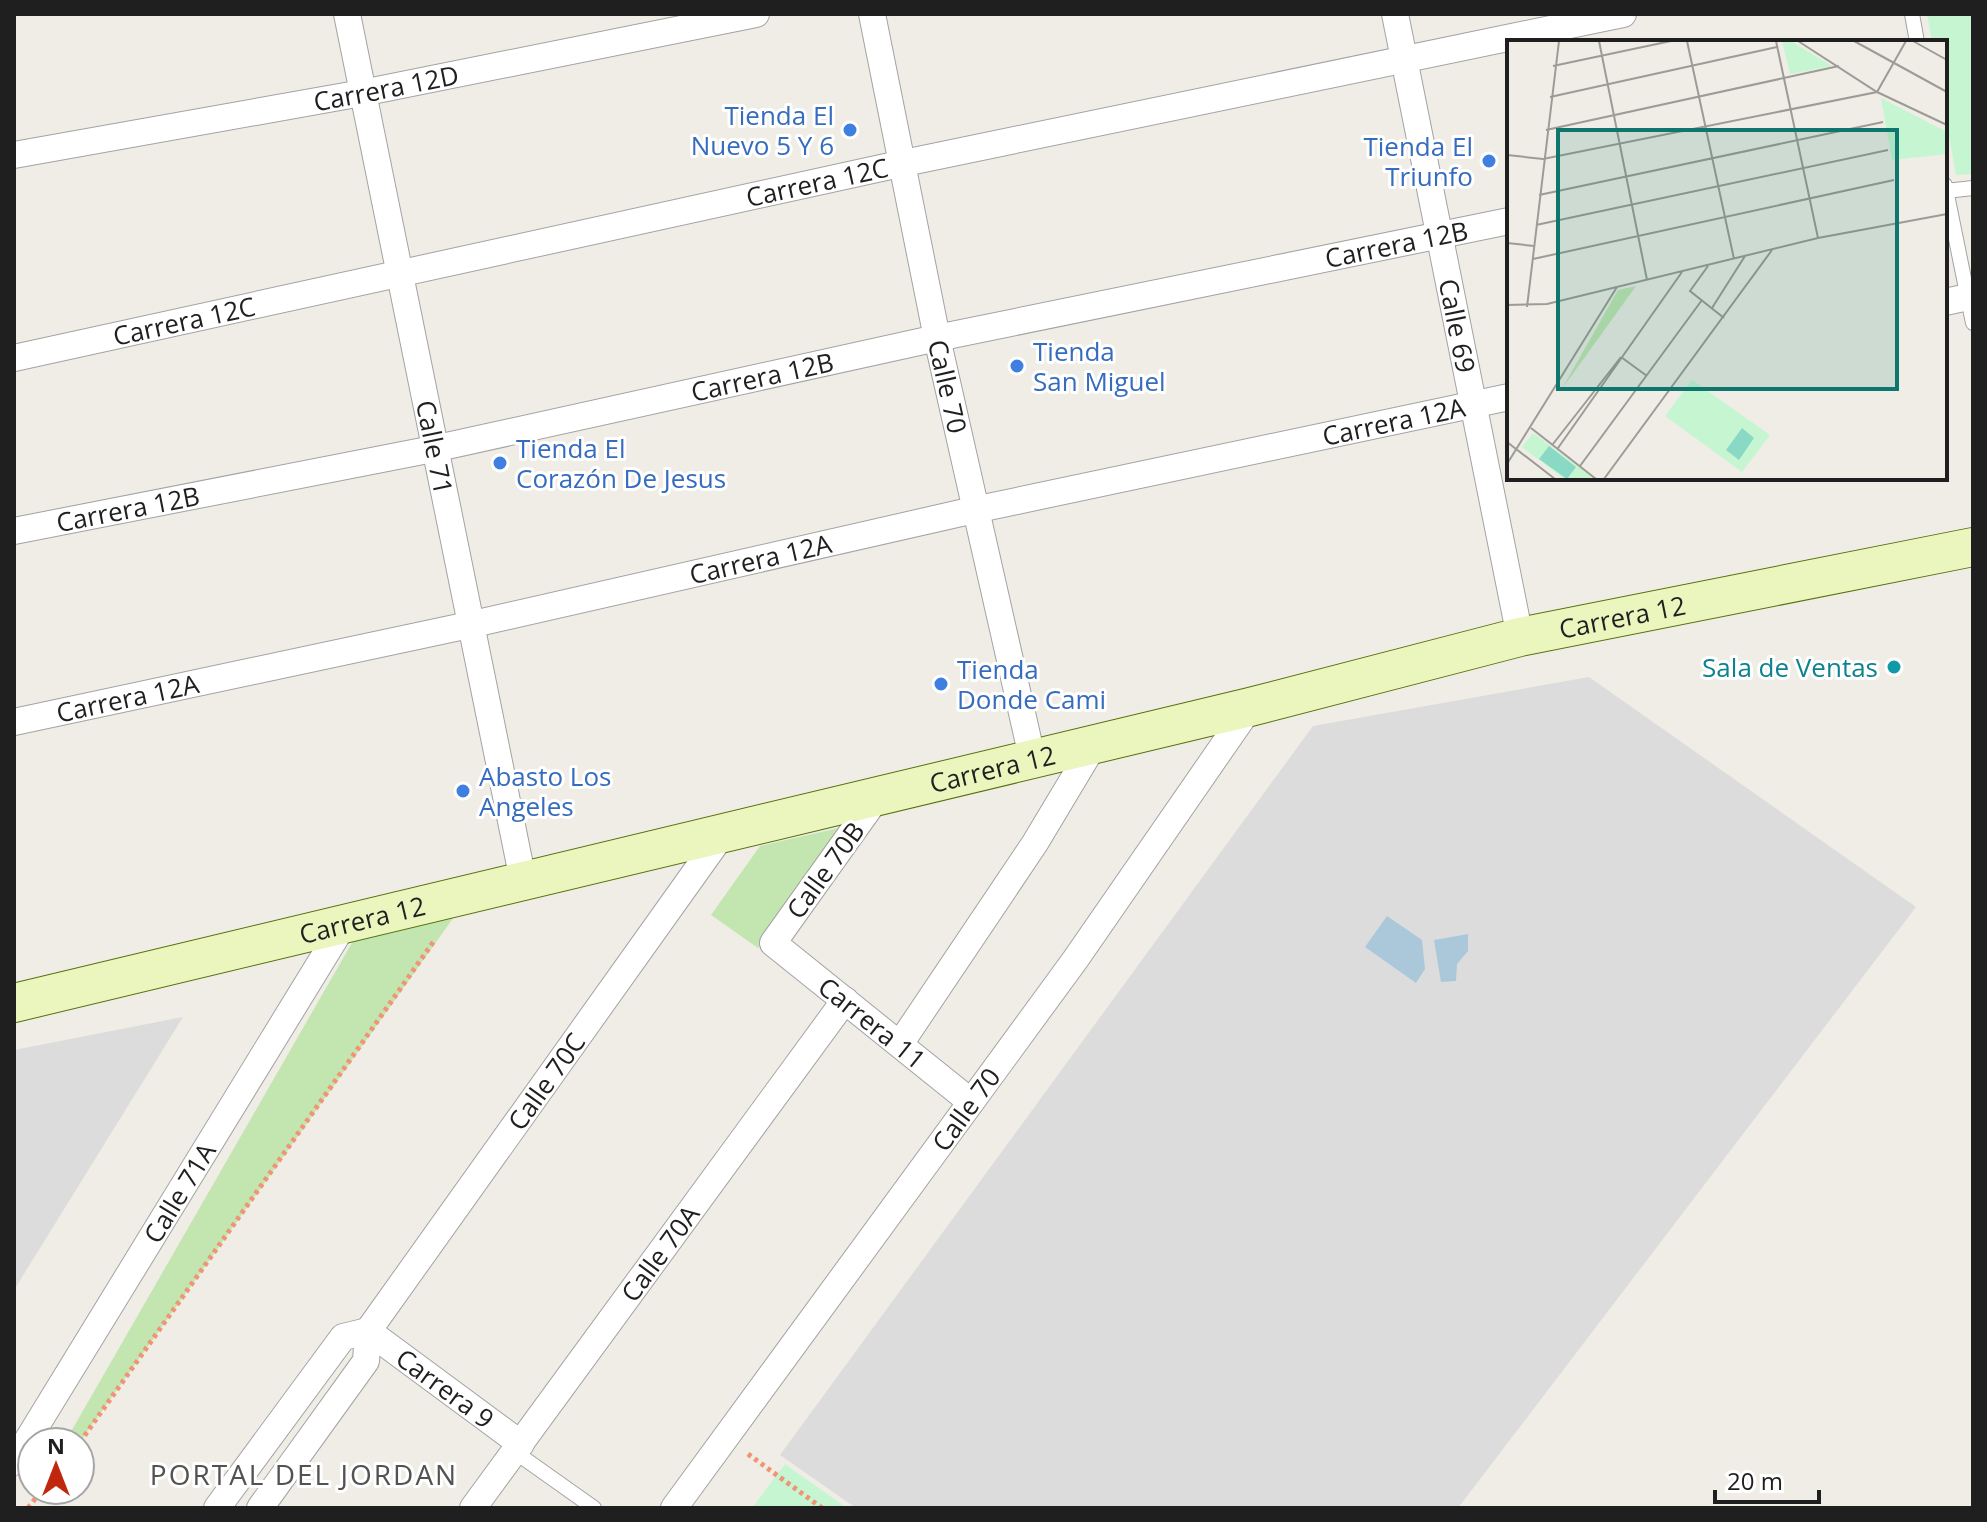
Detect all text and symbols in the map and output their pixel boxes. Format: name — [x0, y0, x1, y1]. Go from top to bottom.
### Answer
inset map — [1507, 40, 1947, 480]
street label: Carrera 12D — [311, 56, 462, 119]
place label: Tienda El Nuevo 5 Y 6 — [691, 97, 834, 163]
marker: Tienda El Nuevo 5 Y 6 — [841, 121, 859, 139]
place label: Tienda El Triunfo — [1363, 128, 1473, 194]
street label: Carrera 12C — [742, 149, 891, 215]
marker: Tienda El Triunfo — [1480, 152, 1498, 170]
street label: Carrera 12B — [1322, 212, 1471, 276]
street label: Calle 69 — [1431, 276, 1485, 376]
street label: Carrera 12C — [109, 288, 259, 354]
place label: Tienda San Miguel — [1033, 333, 1166, 399]
street label: Calle 70 — [920, 336, 976, 437]
street label: Carrera 12B — [687, 343, 837, 410]
marker: Tienda San Miguel — [1008, 357, 1026, 375]
street label: Carrera 12A — [1319, 389, 1469, 454]
street label: Calle 71 — [408, 397, 462, 497]
place label: Tienda El Corazón De Jesus — [516, 430, 726, 496]
marker: Tienda El Corazón De Jesus — [491, 454, 509, 472]
street label: Carrera 12B — [53, 477, 203, 540]
street label: Carrera 12A — [686, 525, 835, 592]
street label: Carrera 12 — [1556, 587, 1689, 647]
place label: Sala de Ventas — [1702, 649, 1878, 685]
place label: Tienda Donde Cami — [957, 651, 1106, 717]
marker: Sala de Ventas — [1885, 658, 1903, 676]
street label: Carrera 12A — [53, 665, 203, 731]
marker: Tienda Donde Cami — [932, 675, 950, 693]
street label: Carrera 12 — [926, 736, 1059, 801]
place label: Abasto Los Angeles — [479, 758, 611, 824]
marker: Abasto Los Angeles — [454, 782, 472, 800]
street label: Calle 70B — [778, 814, 872, 926]
street label: Carrera 12 — [296, 887, 429, 952]
street label: Carrera 11 — [811, 969, 934, 1077]
street label: Calle 70C — [499, 1025, 593, 1137]
street label: Calle 70 — [923, 1060, 1008, 1158]
street label: Calle 71A — [135, 1135, 224, 1250]
street label: Calle 70A — [612, 1197, 708, 1309]
street label: Carrera 9 — [389, 1340, 502, 1436]
north arrow — [16, 1426, 96, 1506]
text: N — [47, 1430, 65, 1460]
scale bar — [1715, 1454, 1819, 1504]
district label: PORTAL DEL JORDAN — [150, 1455, 458, 1493]
text: 20 m — [1727, 1464, 1783, 1497]

